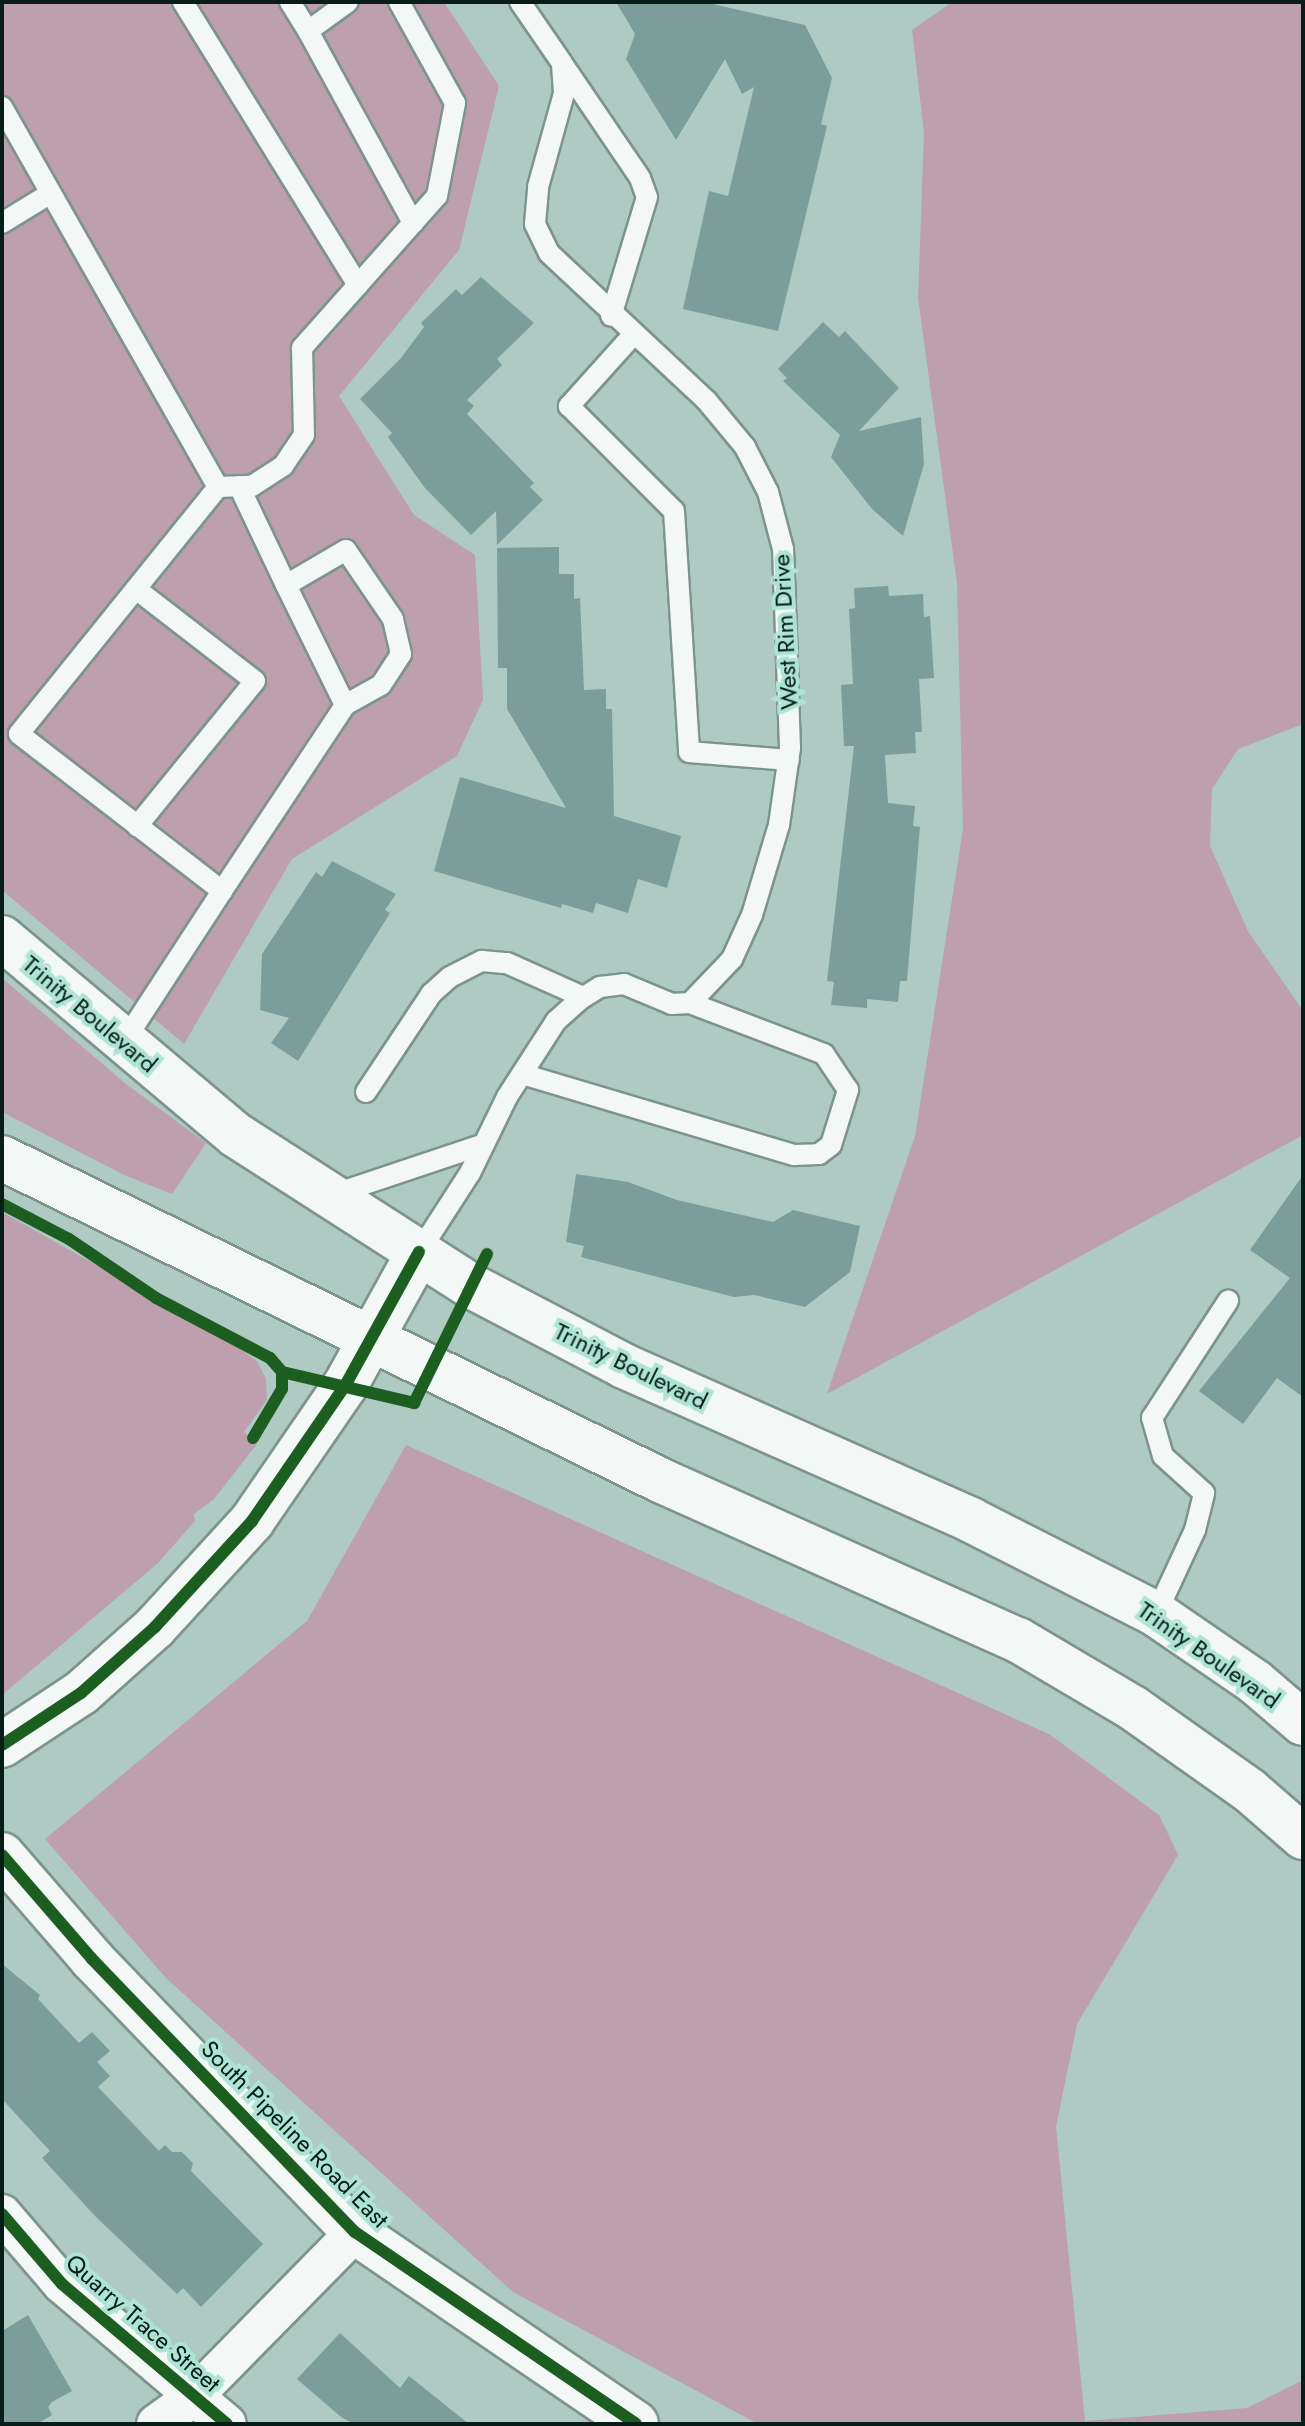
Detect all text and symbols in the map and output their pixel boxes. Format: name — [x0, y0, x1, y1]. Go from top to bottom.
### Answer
street label: West Rim Drive — [767, 553, 803, 711]
street label: Trinity Boulevard — [17, 949, 163, 1079]
street label: Trinity Boulevard — [550, 1317, 712, 1415]
street label: Trinity Boulevard — [1132, 1595, 1286, 1715]
street label: South Pipeline Road East — [195, 2034, 395, 2234]
street label: Quarry Trace Street — [60, 2248, 226, 2398]

